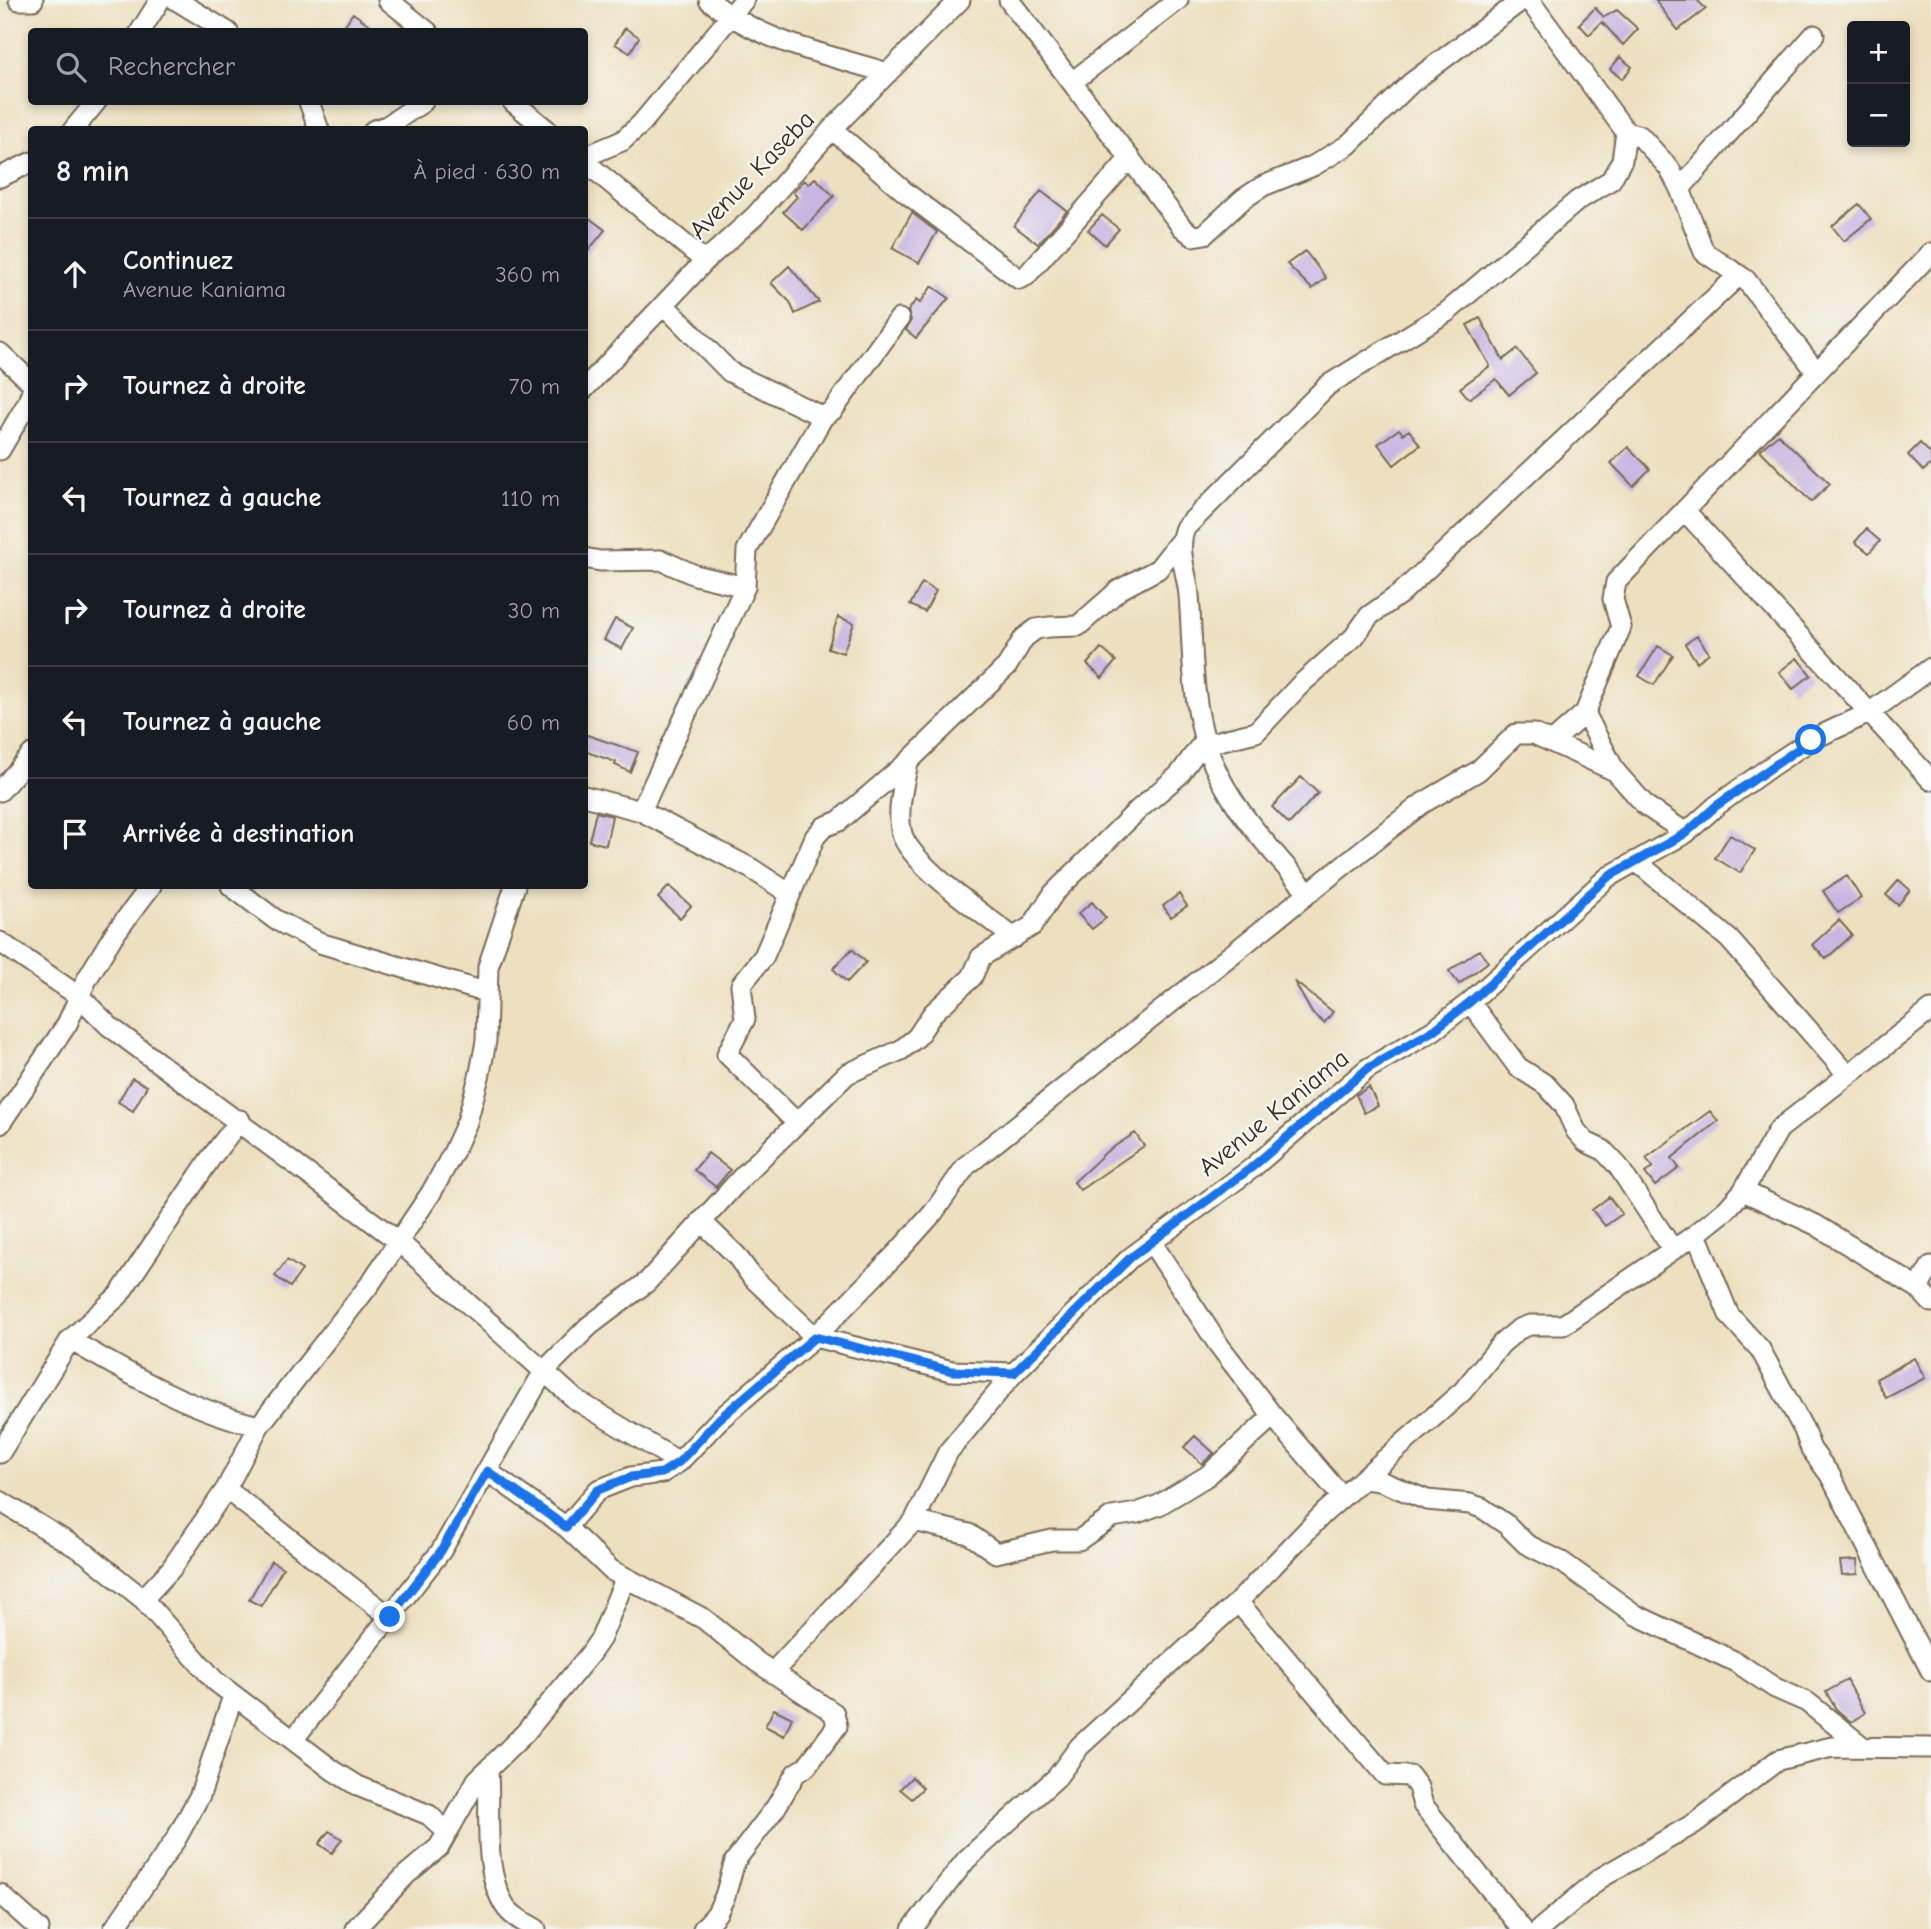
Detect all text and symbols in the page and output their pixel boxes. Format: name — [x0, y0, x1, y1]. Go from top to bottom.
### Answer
map controls — [1847, 21, 1910, 147]
button: + — [1847, 21, 1910, 84]
search box — [28, 28, 588, 105]
icon: search — [52, 48, 90, 86]
text: Rechercher — [108, 52, 235, 82]
button: − — [1847, 84, 1910, 147]
street label: Avenue Kaseba — [683, 105, 821, 245]
text: 8 min — [56, 154, 130, 189]
text: À pied · 630 m — [414, 158, 560, 185]
text: Continuez — [123, 246, 233, 276]
icon: ahead — [56, 255, 94, 293]
text: 360 m — [495, 261, 560, 288]
text: Avenue Kaniama — [123, 276, 286, 303]
icon: right — [56, 367, 94, 405]
text: Tournez à droite — [123, 371, 306, 401]
text: 70 m — [508, 373, 560, 400]
icon: left — [56, 479, 94, 517]
text: Tournez à gauche — [123, 483, 321, 513]
text: 110 m — [501, 485, 560, 512]
icon: right — [56, 591, 94, 629]
text: Tournez à droite — [123, 595, 306, 625]
text: 30 m — [508, 597, 560, 624]
icon: left — [56, 703, 94, 741]
text: Tournez à gauche — [123, 707, 321, 737]
text: 60 m — [507, 709, 560, 736]
route start — [1795, 724, 1826, 755]
icon: arrive — [56, 815, 94, 853]
text: Arrivée à destination — [123, 819, 354, 849]
street label: Avenue Kaniama — [1193, 1043, 1355, 1183]
route end — [374, 1601, 405, 1632]

